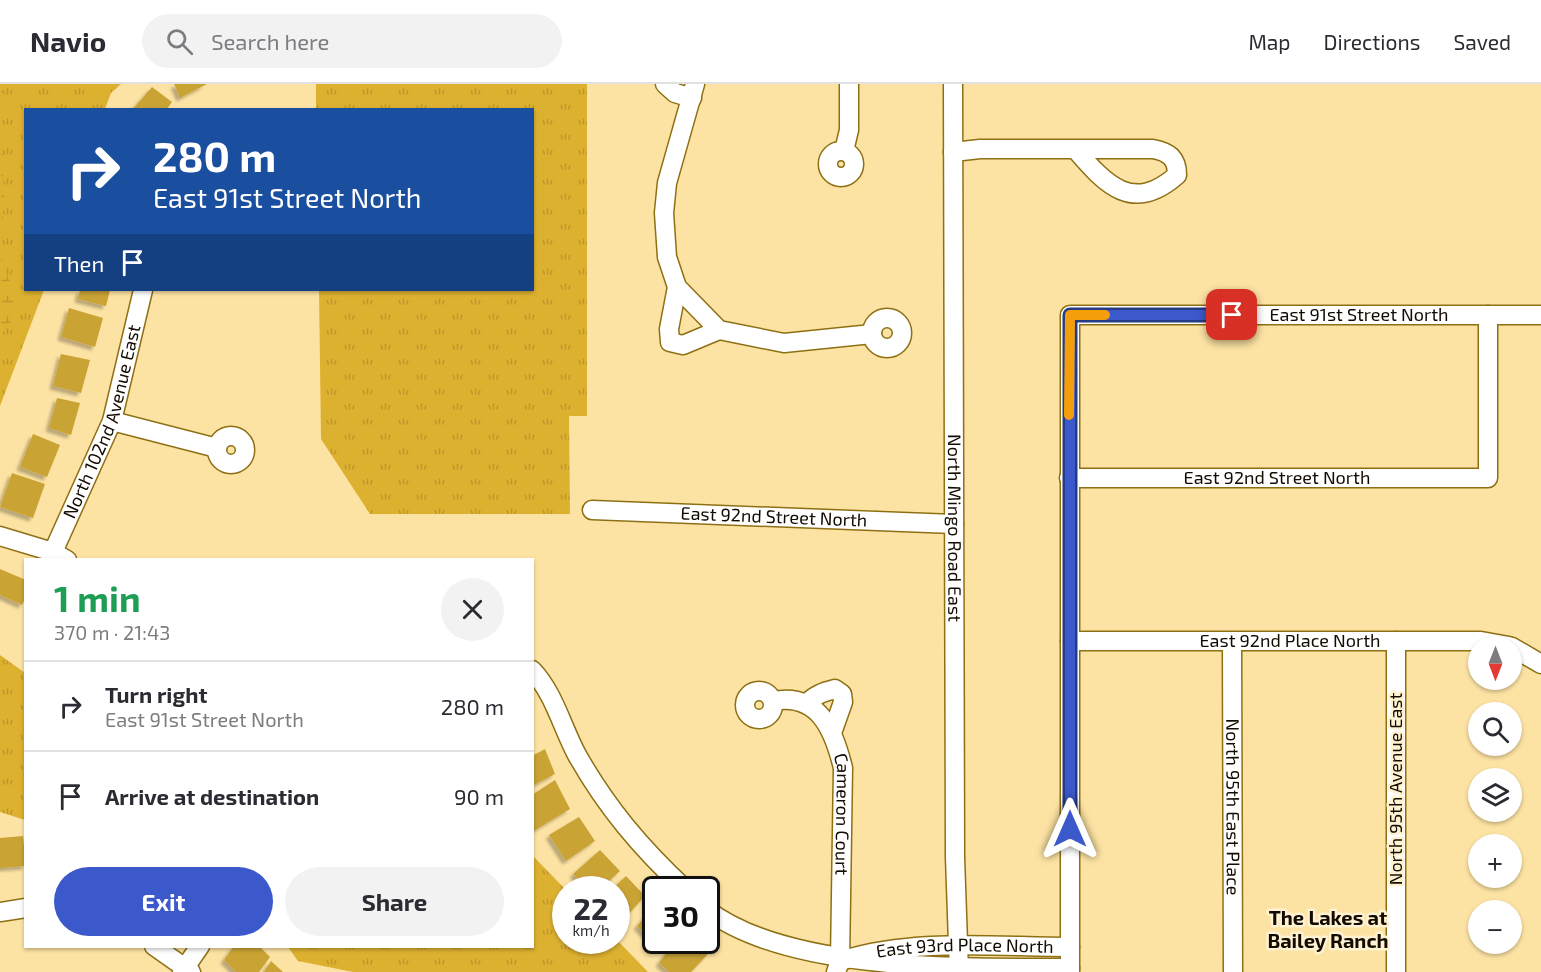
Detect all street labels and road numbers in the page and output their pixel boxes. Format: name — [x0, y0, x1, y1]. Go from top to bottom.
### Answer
street label: East 91st Street North — [1269, 303, 1449, 325]
street label: North 102nd Avenue East — [58, 322, 144, 522]
street label: North Mingo Road East — [944, 434, 966, 622]
street label: East 92nd Street North — [1184, 466, 1370, 488]
street label: East 92nd Street North — [680, 501, 868, 531]
street label: East 92nd Place North — [1200, 629, 1380, 651]
street label: North 95th Avenue East — [1384, 693, 1406, 885]
street label: North 95th East Place — [1222, 718, 1245, 896]
street label: Cameron Court — [830, 750, 855, 876]
street label: East 93rd Place North — [874, 933, 1054, 962]

